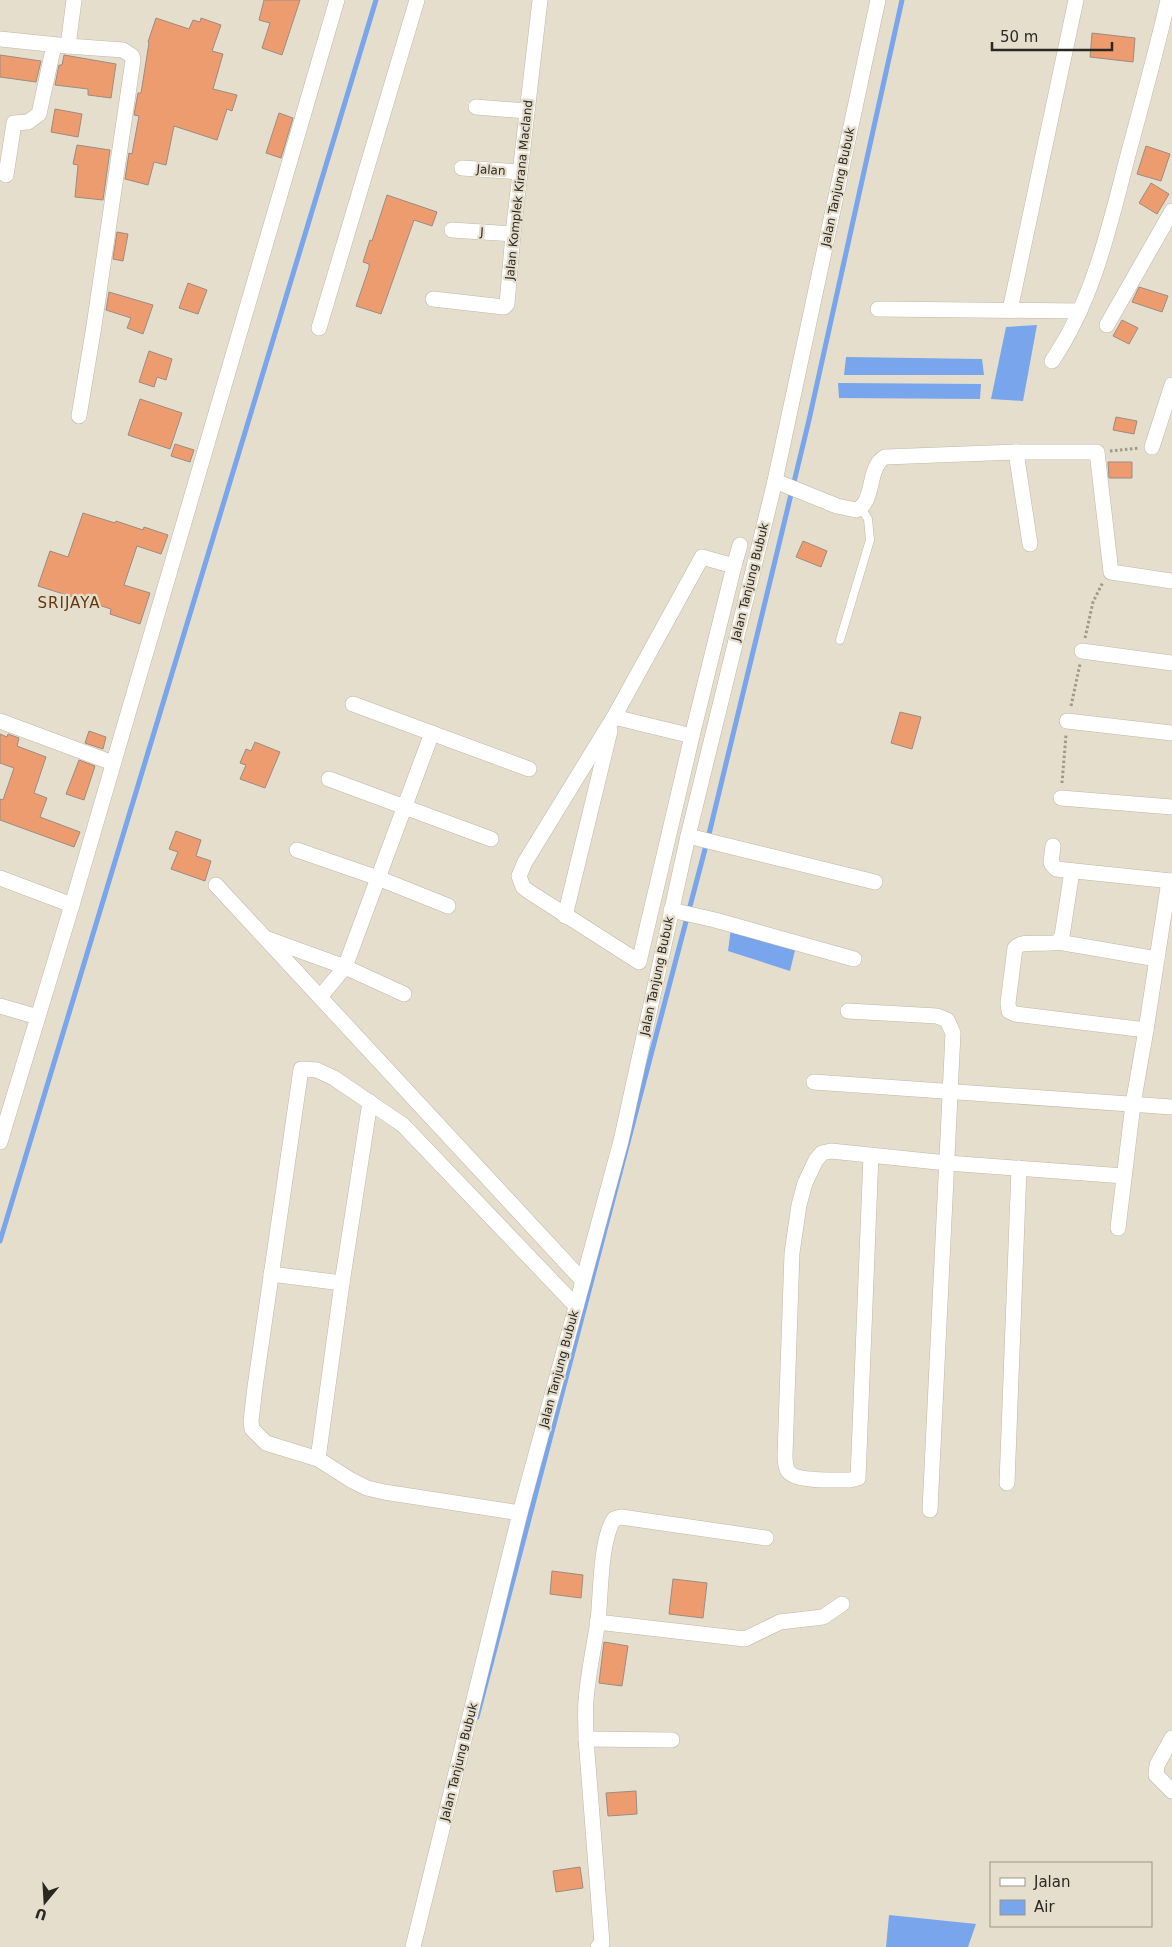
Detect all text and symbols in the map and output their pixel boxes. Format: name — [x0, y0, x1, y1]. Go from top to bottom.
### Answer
scale bar — [992, 20, 1112, 52]
text: 50 m — [1000, 28, 1038, 46]
street label: Jalan Komplek Kirana Macland — [502, 99, 535, 282]
street label: Jalan Tanjung Bubuk — [818, 126, 857, 249]
street label: Jalan — [475, 162, 506, 178]
street label: J — [479, 225, 484, 239]
street label: Jalan Tanjung Bubuk — [728, 521, 771, 644]
district label: SRIJAYA — [38, 594, 100, 612]
street label: Jalan Tanjung Bubuk — [637, 915, 676, 1038]
street label: Jalan Tanjung Bubuk — [536, 1309, 581, 1430]
street label: Jalan Tanjung Bubuk — [437, 1701, 480, 1824]
legend — [990, 1862, 1152, 1927]
text: Jalan — [1033, 1873, 1070, 1891]
north arrow — [20, 1877, 70, 1927]
text: Air — [1034, 1898, 1055, 1916]
text: U — [33, 1905, 49, 1924]

